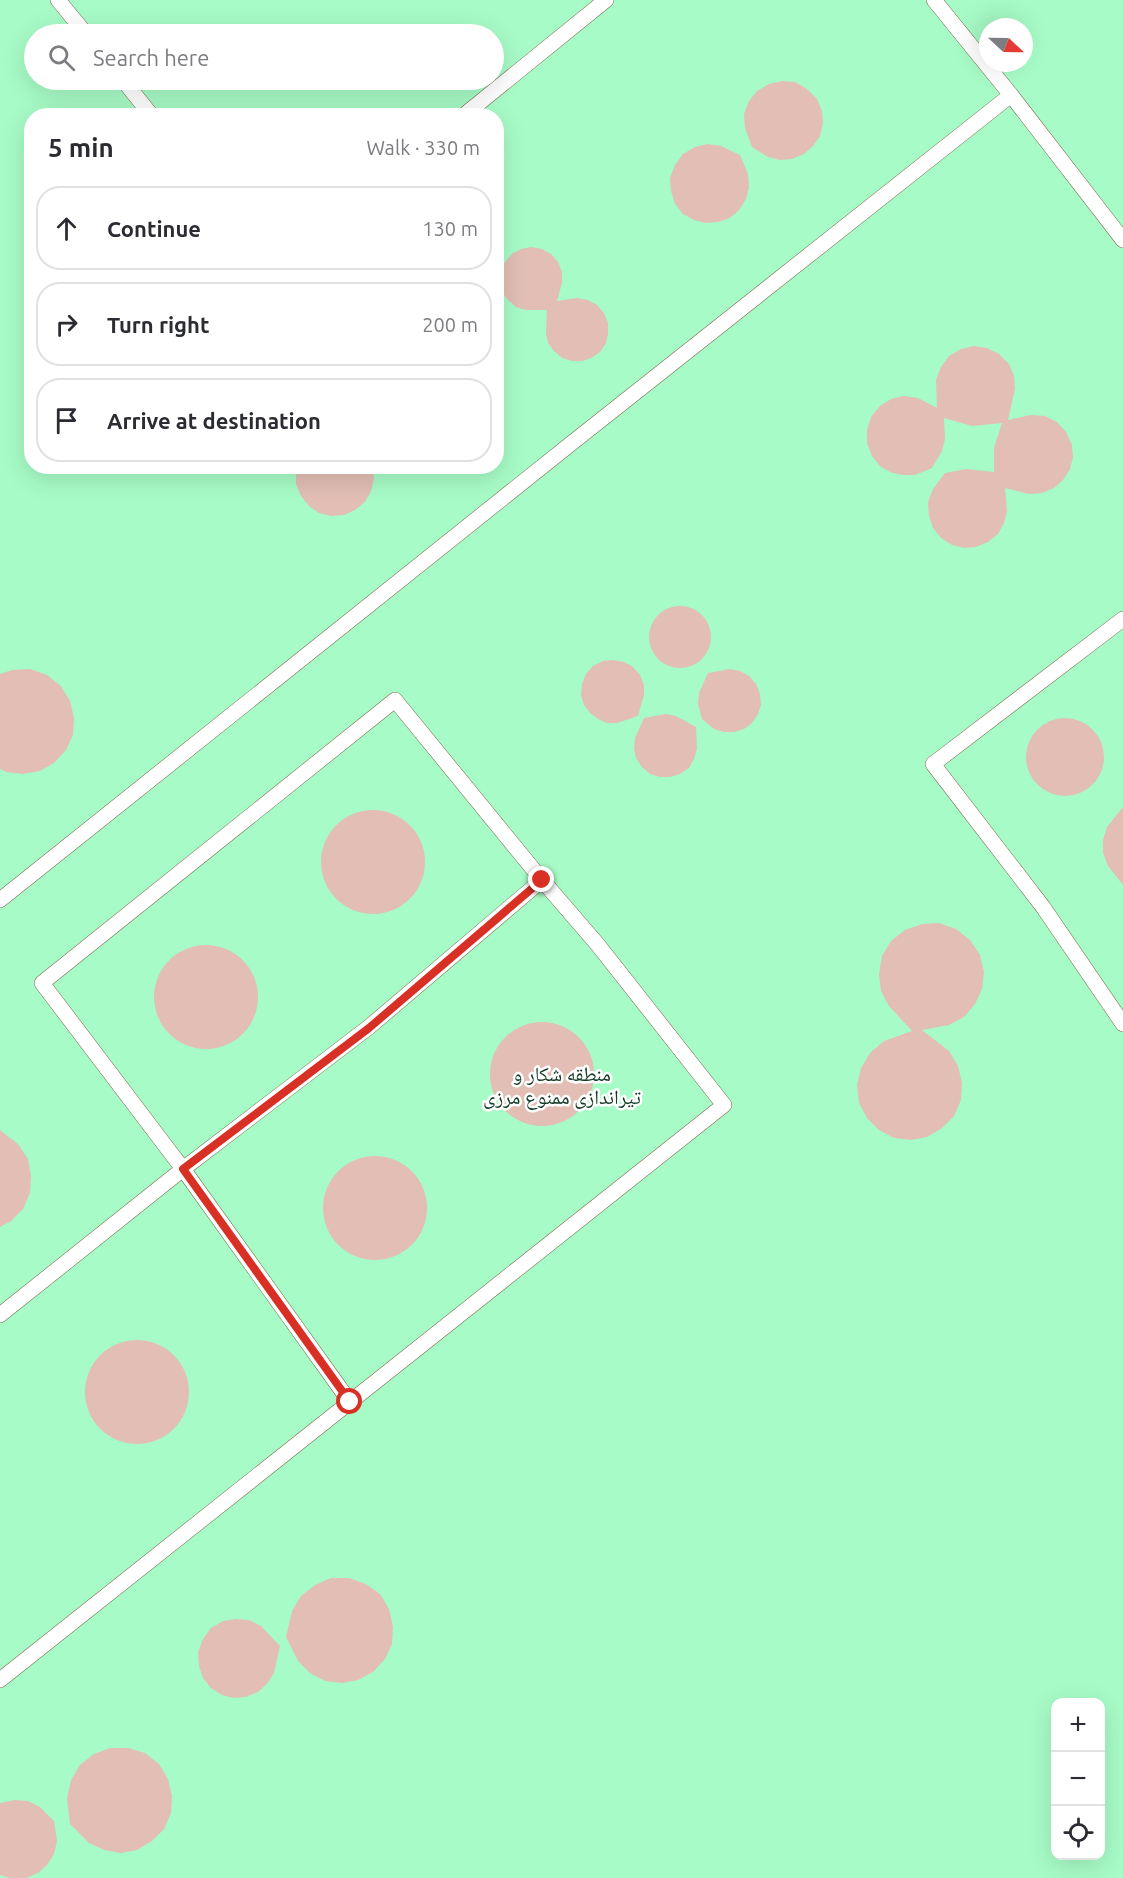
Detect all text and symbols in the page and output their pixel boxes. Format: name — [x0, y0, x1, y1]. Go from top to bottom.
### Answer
north arrow — [979, 18, 1033, 72]
search box — [24, 24, 504, 90]
icon: search — [45, 41, 78, 74]
text: Search here — [93, 45, 209, 70]
text: 5 min — [48, 133, 114, 162]
text: Walk · 330 m — [367, 136, 480, 159]
icon: ahead — [50, 212, 83, 245]
text: Continue — [107, 216, 201, 241]
text: 130 m — [422, 217, 478, 240]
icon: right — [50, 308, 83, 341]
text: Turn right — [107, 312, 209, 337]
text: 200 m — [422, 313, 478, 336]
icon: arrive — [50, 404, 83, 437]
text: Arrive at destination — [107, 408, 321, 433]
route end — [528, 866, 554, 892]
park label: منطقه شکار و تیراندازی ممنوع مرزی — [483, 1062, 641, 1110]
route start — [336, 1388, 362, 1414]
map controls — [1051, 1698, 1105, 1860]
button: + — [1051, 1698, 1105, 1752]
button: − — [1051, 1752, 1105, 1806]
button: locate — [1051, 1806, 1105, 1860]

